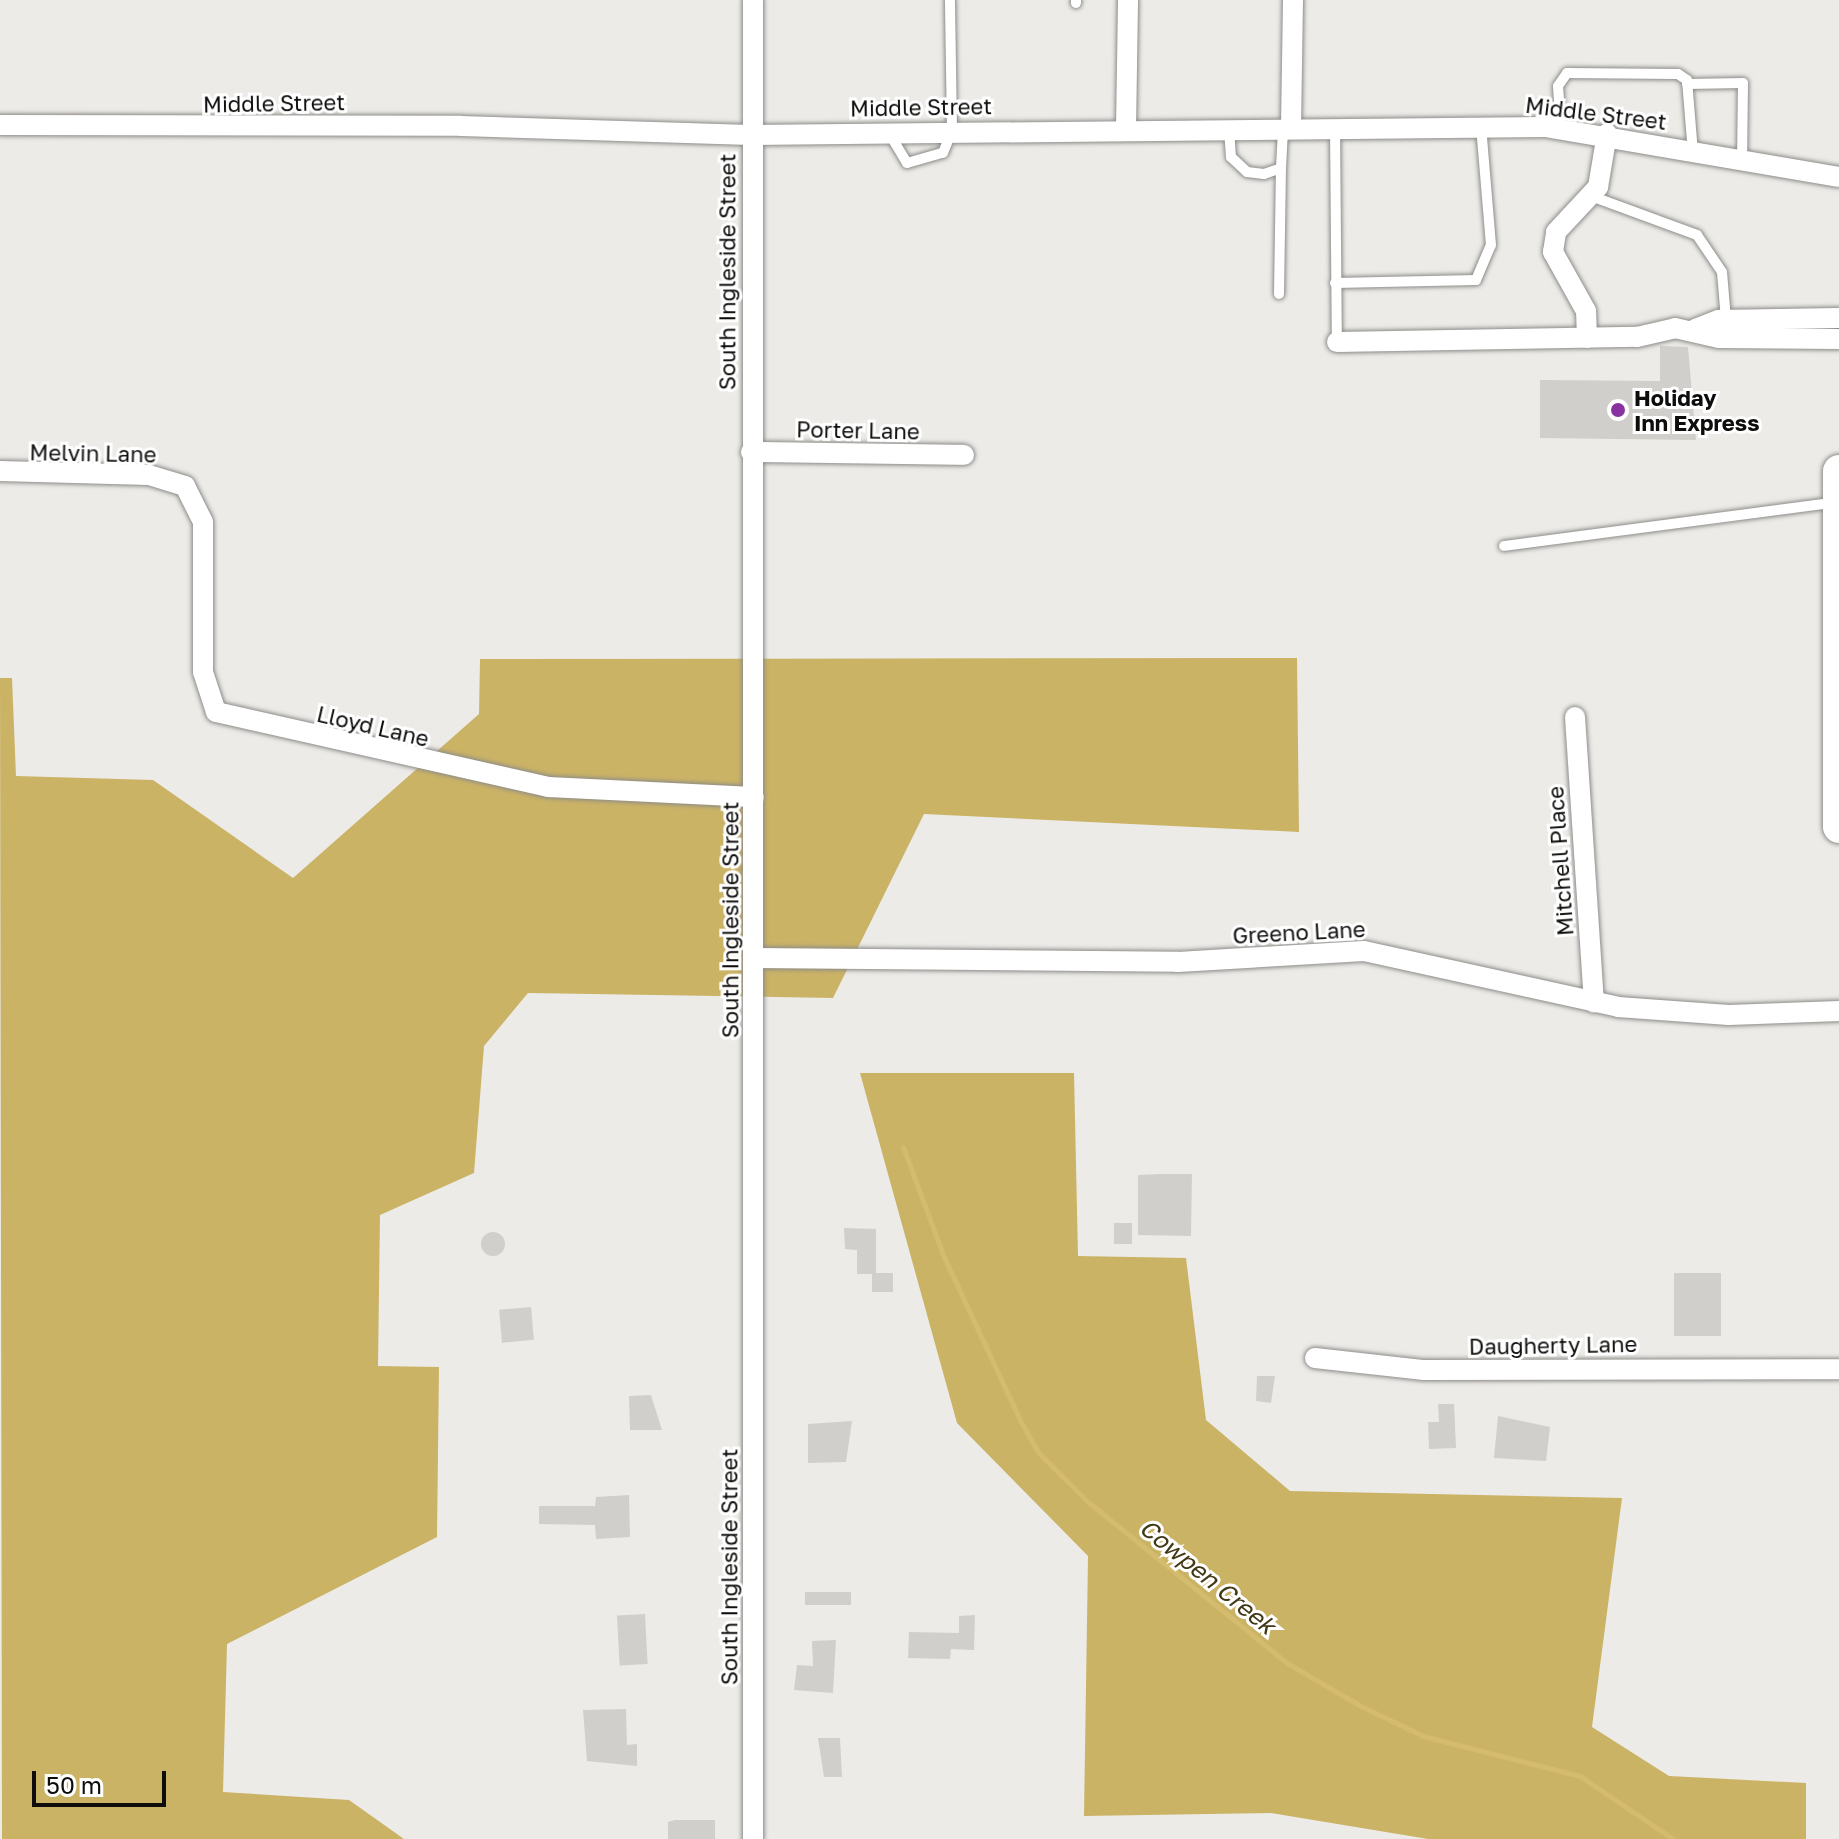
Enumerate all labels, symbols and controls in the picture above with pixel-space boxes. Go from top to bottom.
street label: Middle Street [203,89,345,117]
street label: Middle Street [1524,91,1668,135]
street label: Middle Street [850,93,992,121]
street label: South Ingleside Street [714,154,740,390]
place label: Holiday Inn Express [1634,384,1759,436]
marker: Holiday Inn Express [1609,401,1627,419]
street label: Porter Lane [796,416,920,444]
street label: Melvin Lane [29,439,157,467]
street label: Lloyd Lane [314,700,432,752]
street label: Mitchell Place [1542,785,1578,937]
street label: South Ingleside Street [717,802,743,1038]
street label: Greeno Lane [1232,915,1366,949]
street label: Daugherty Lane [1469,1330,1637,1360]
street label: South Ingleside Street [716,1449,742,1685]
water label: Cowpen Creek [1134,1513,1282,1639]
scale bar [36,1755,170,1805]
text: 50 m [46,1770,102,1799]

